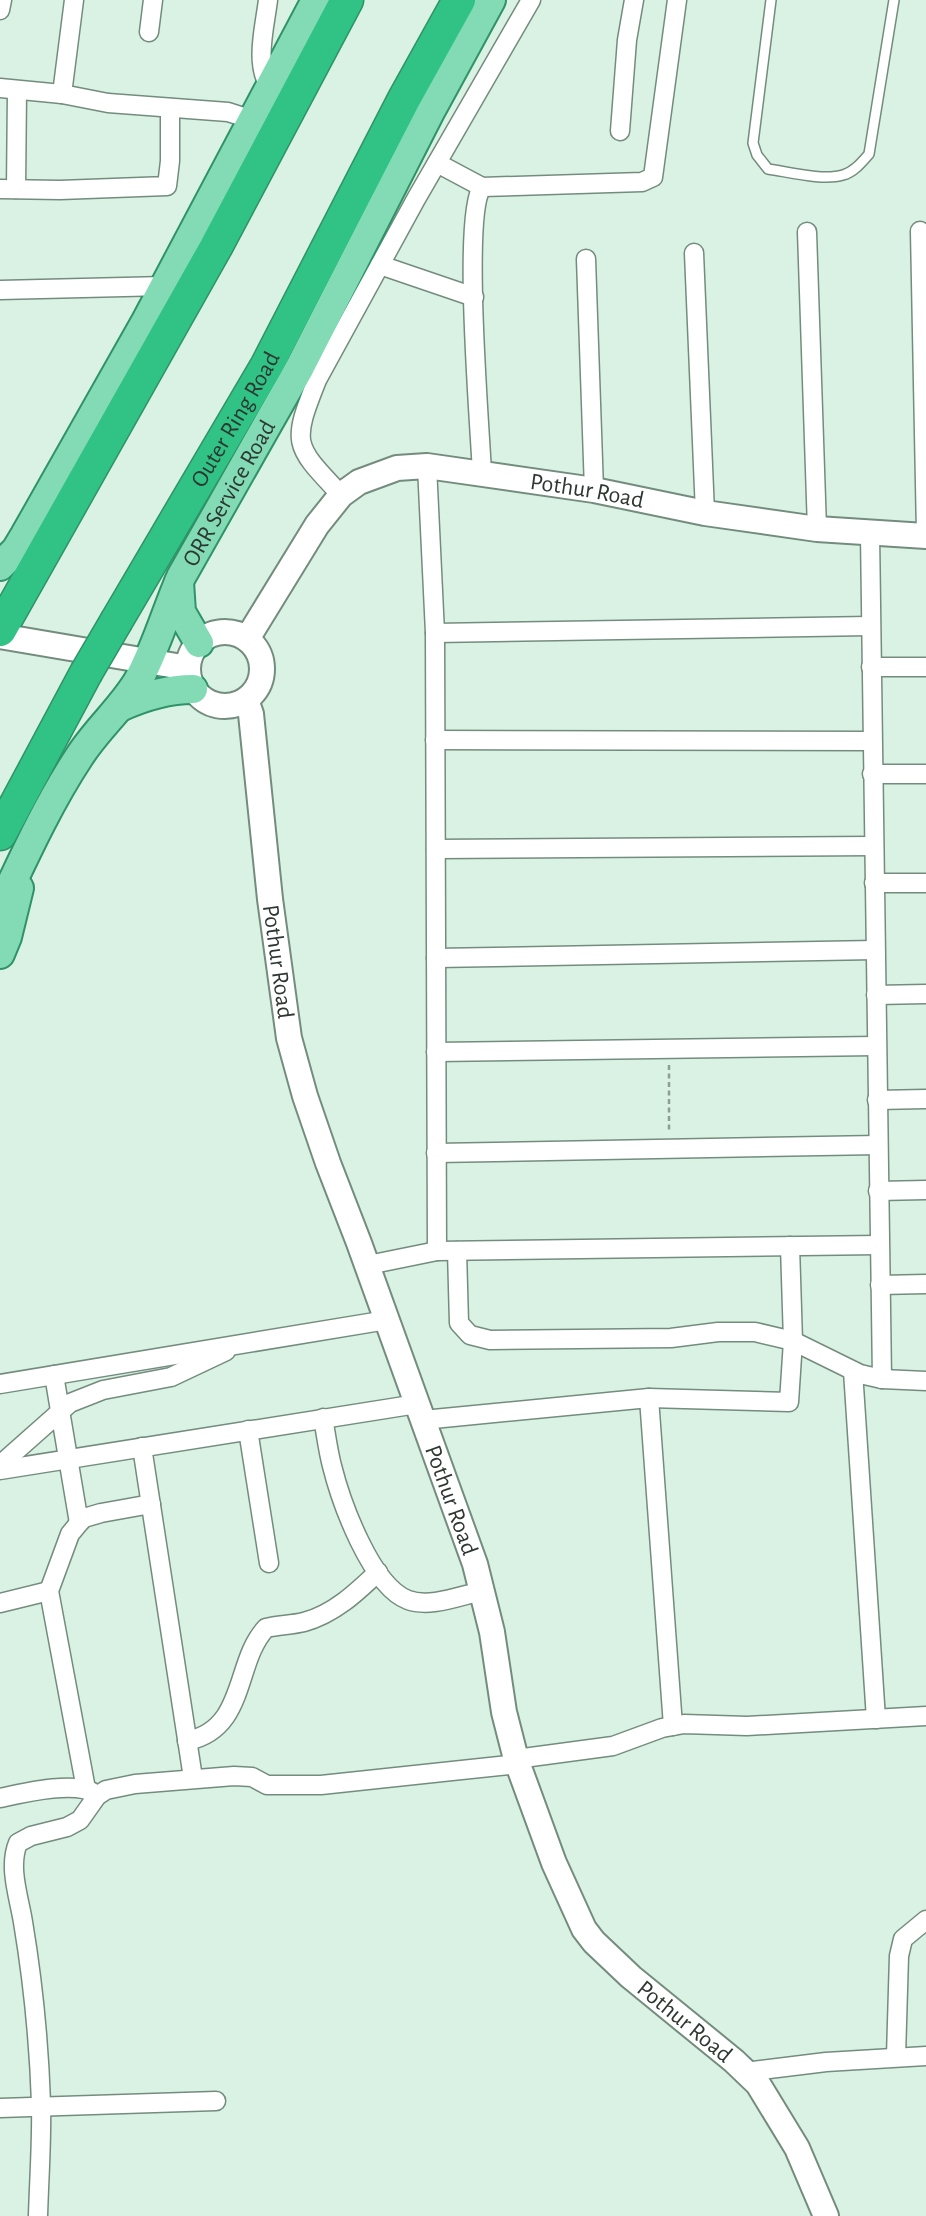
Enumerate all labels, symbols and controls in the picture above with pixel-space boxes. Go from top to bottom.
street label: Outer Ring Road [187,348,285,492]
street label: ORR Service Road [179,416,280,571]
street label: Pothur Road [529,470,646,513]
street label: Pothur Road [258,903,297,1020]
street label: Pothur Road [420,1442,482,1558]
street label: Pothur Road [632,1976,737,2067]

